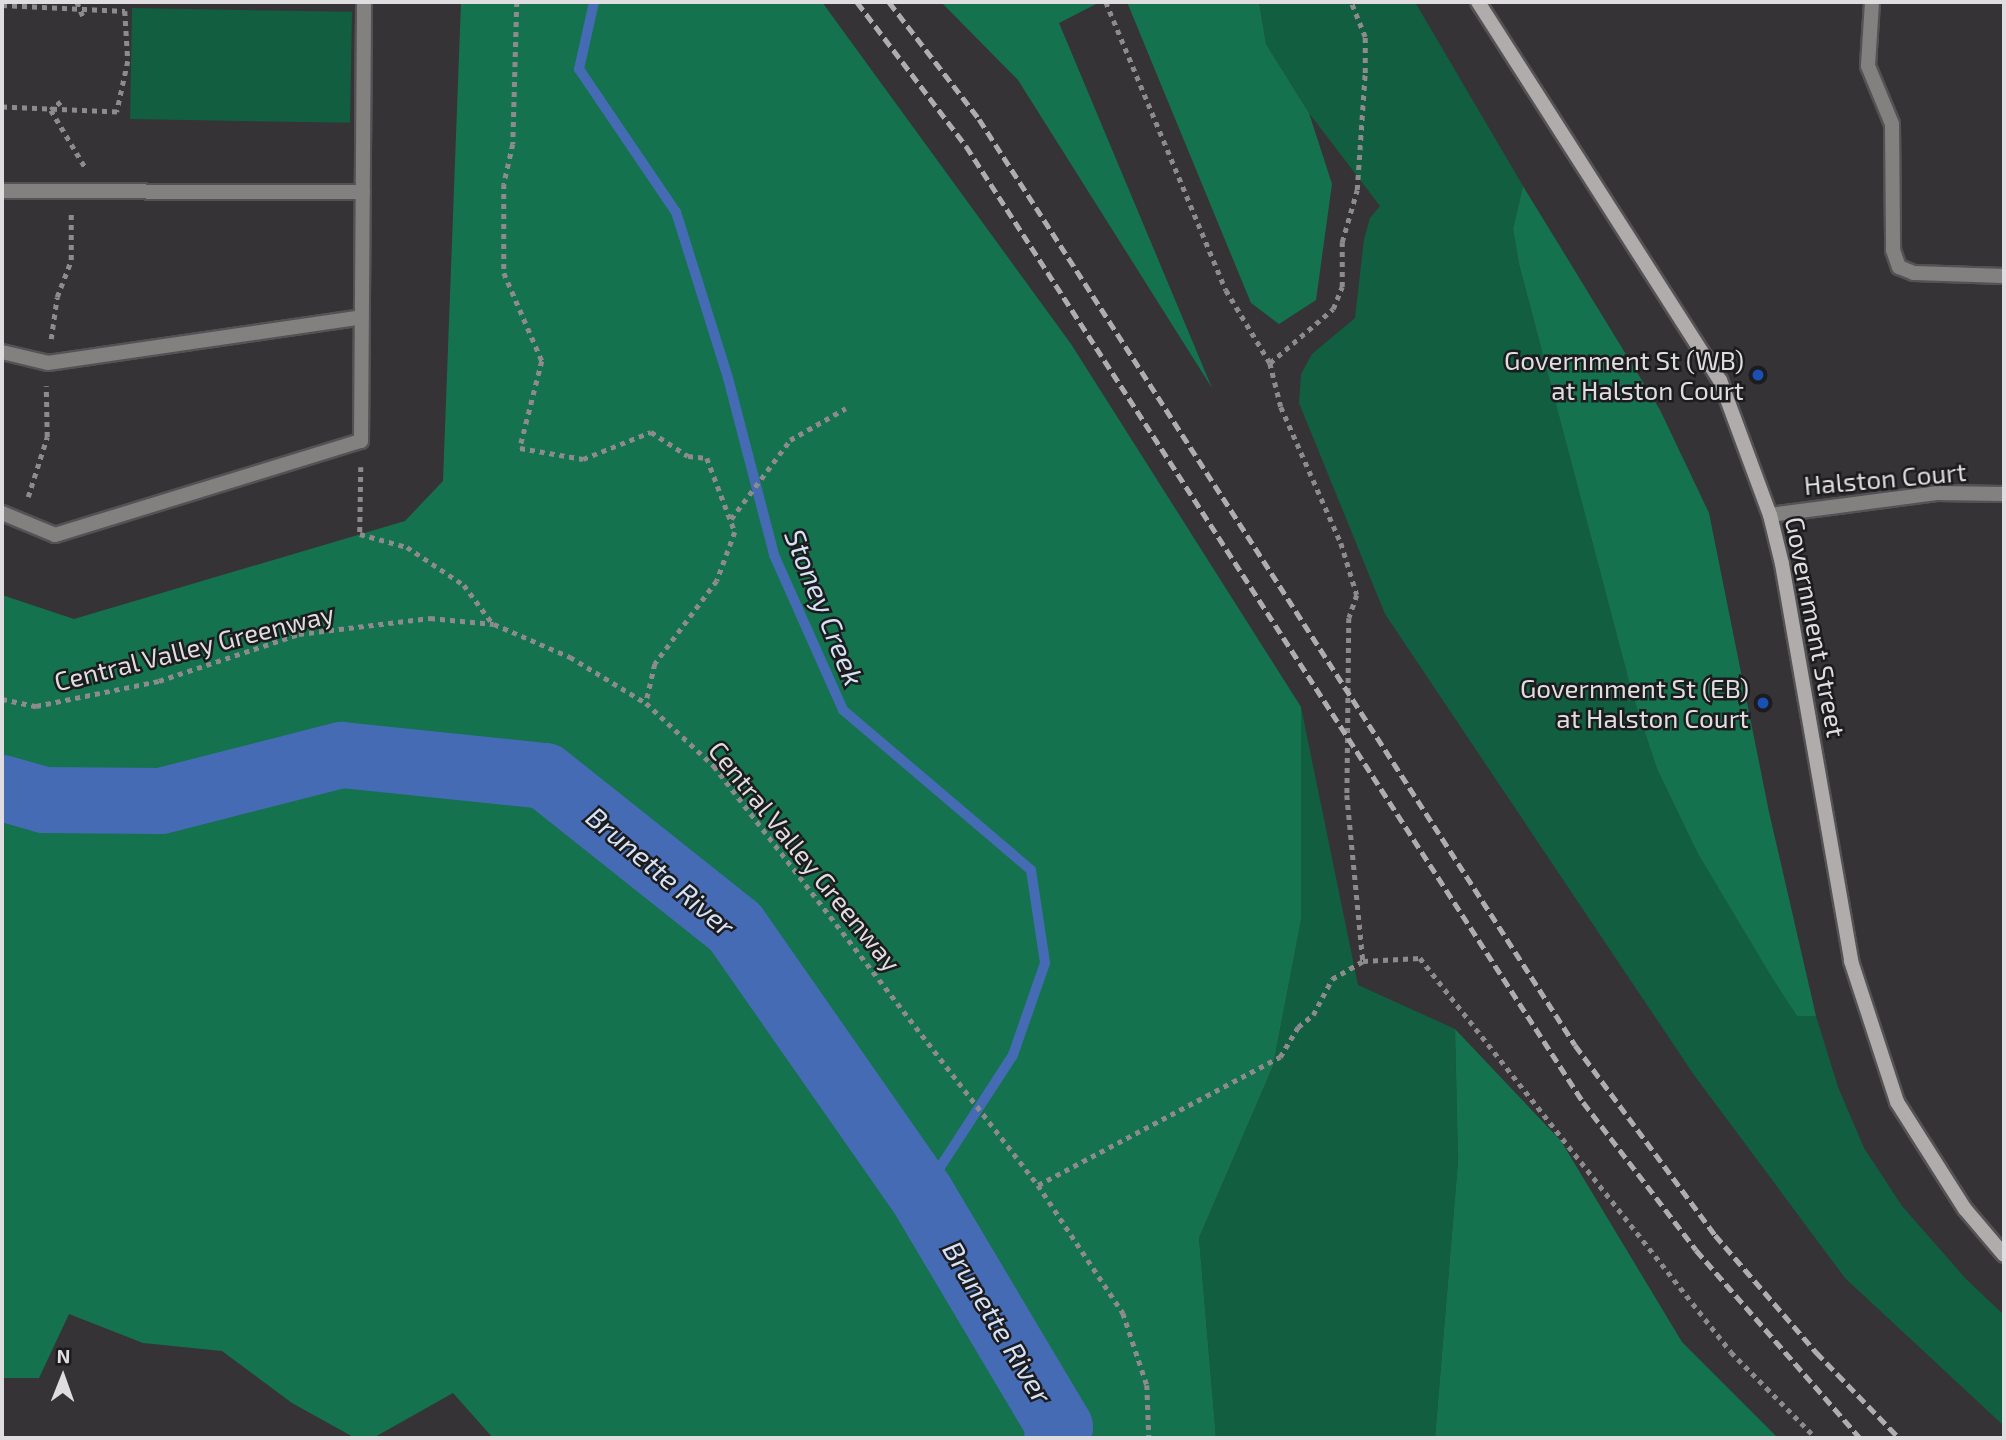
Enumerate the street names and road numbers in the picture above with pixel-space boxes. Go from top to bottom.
street label: Halston Court [1803,455,1967,501]
street label: Government Street [1779,514,1853,740]
street label: Central Valley Greenway [50,597,338,697]
street label: Central Valley Greenway [702,734,908,978]

